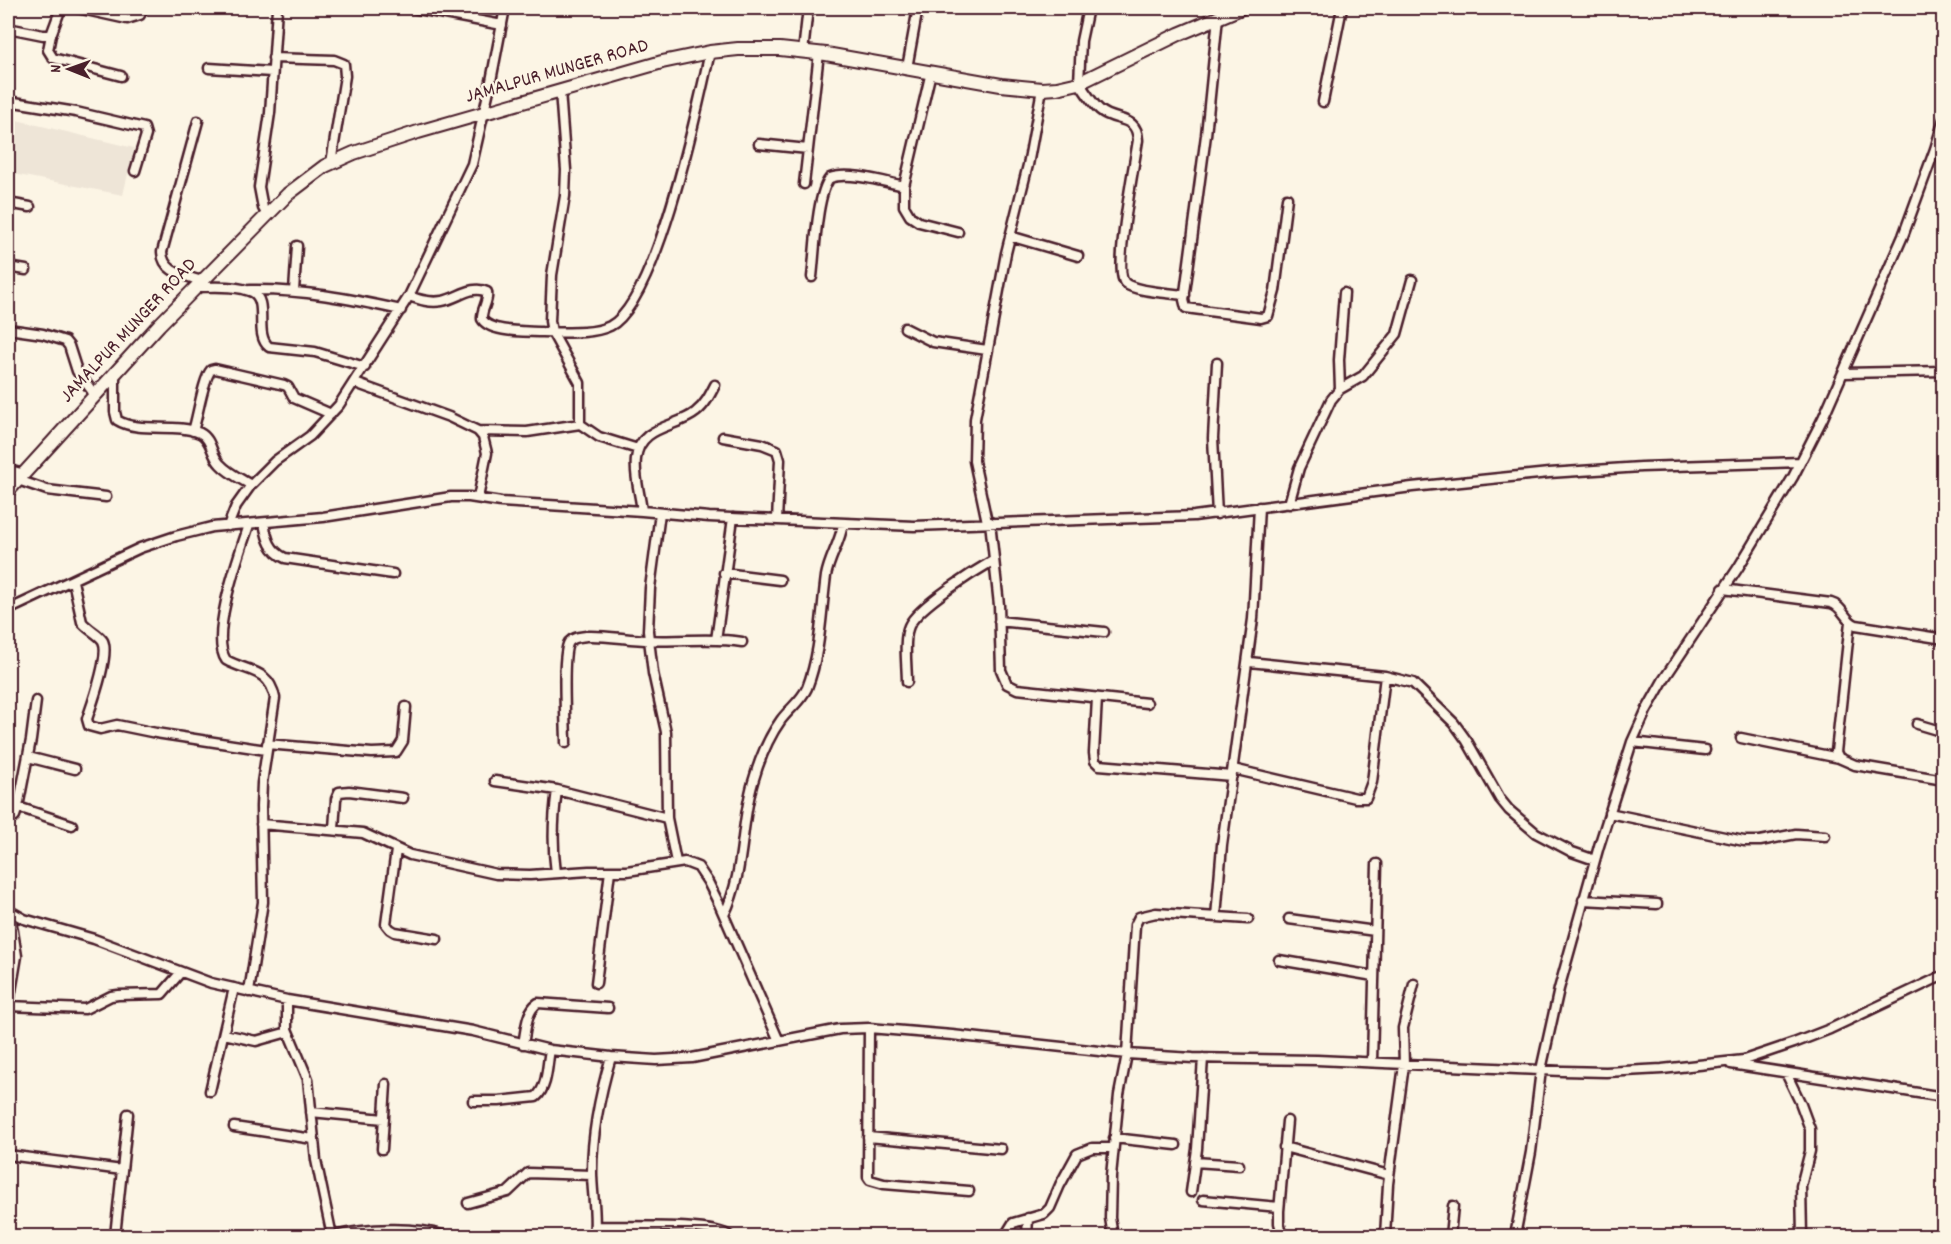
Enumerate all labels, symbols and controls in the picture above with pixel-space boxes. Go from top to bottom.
street label: JAMALPUR MUNGER ROAD [462,32,652,112]
north arrow [39,39,99,99]
text: N [45,65,68,73]
street label: JAMALPUR MUNGER ROAD [54,252,204,410]

